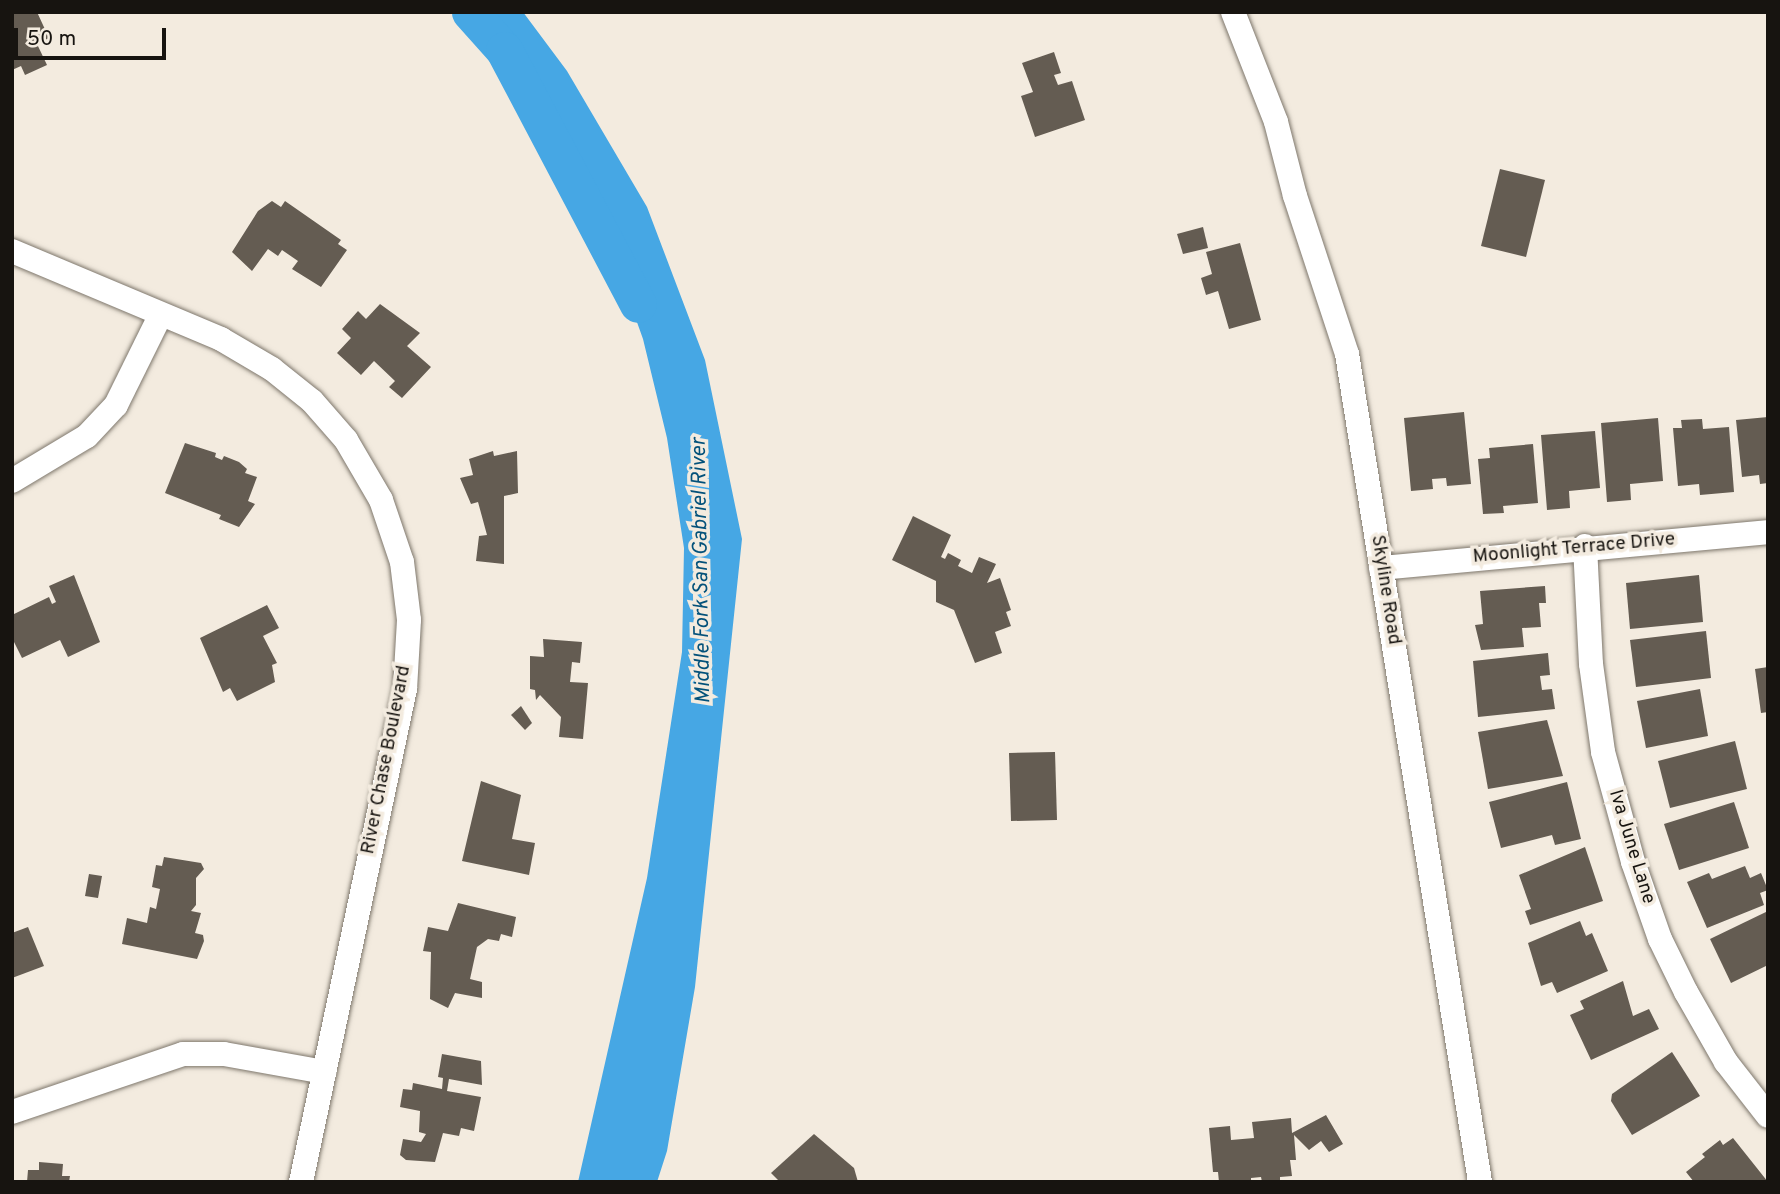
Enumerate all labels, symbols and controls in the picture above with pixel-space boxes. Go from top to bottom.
scale bar [18,14,170,58]
text: 50 m [27,26,76,53]
water label: Middle Fork San Gabriel River [687,438,717,704]
street label: Moonlight Terrace Drive [1472,529,1676,569]
street label: Skyline Road [1365,534,1405,646]
street label: River Chase Boulevard [358,664,416,856]
street label: Iva June Lane [1603,787,1659,907]

